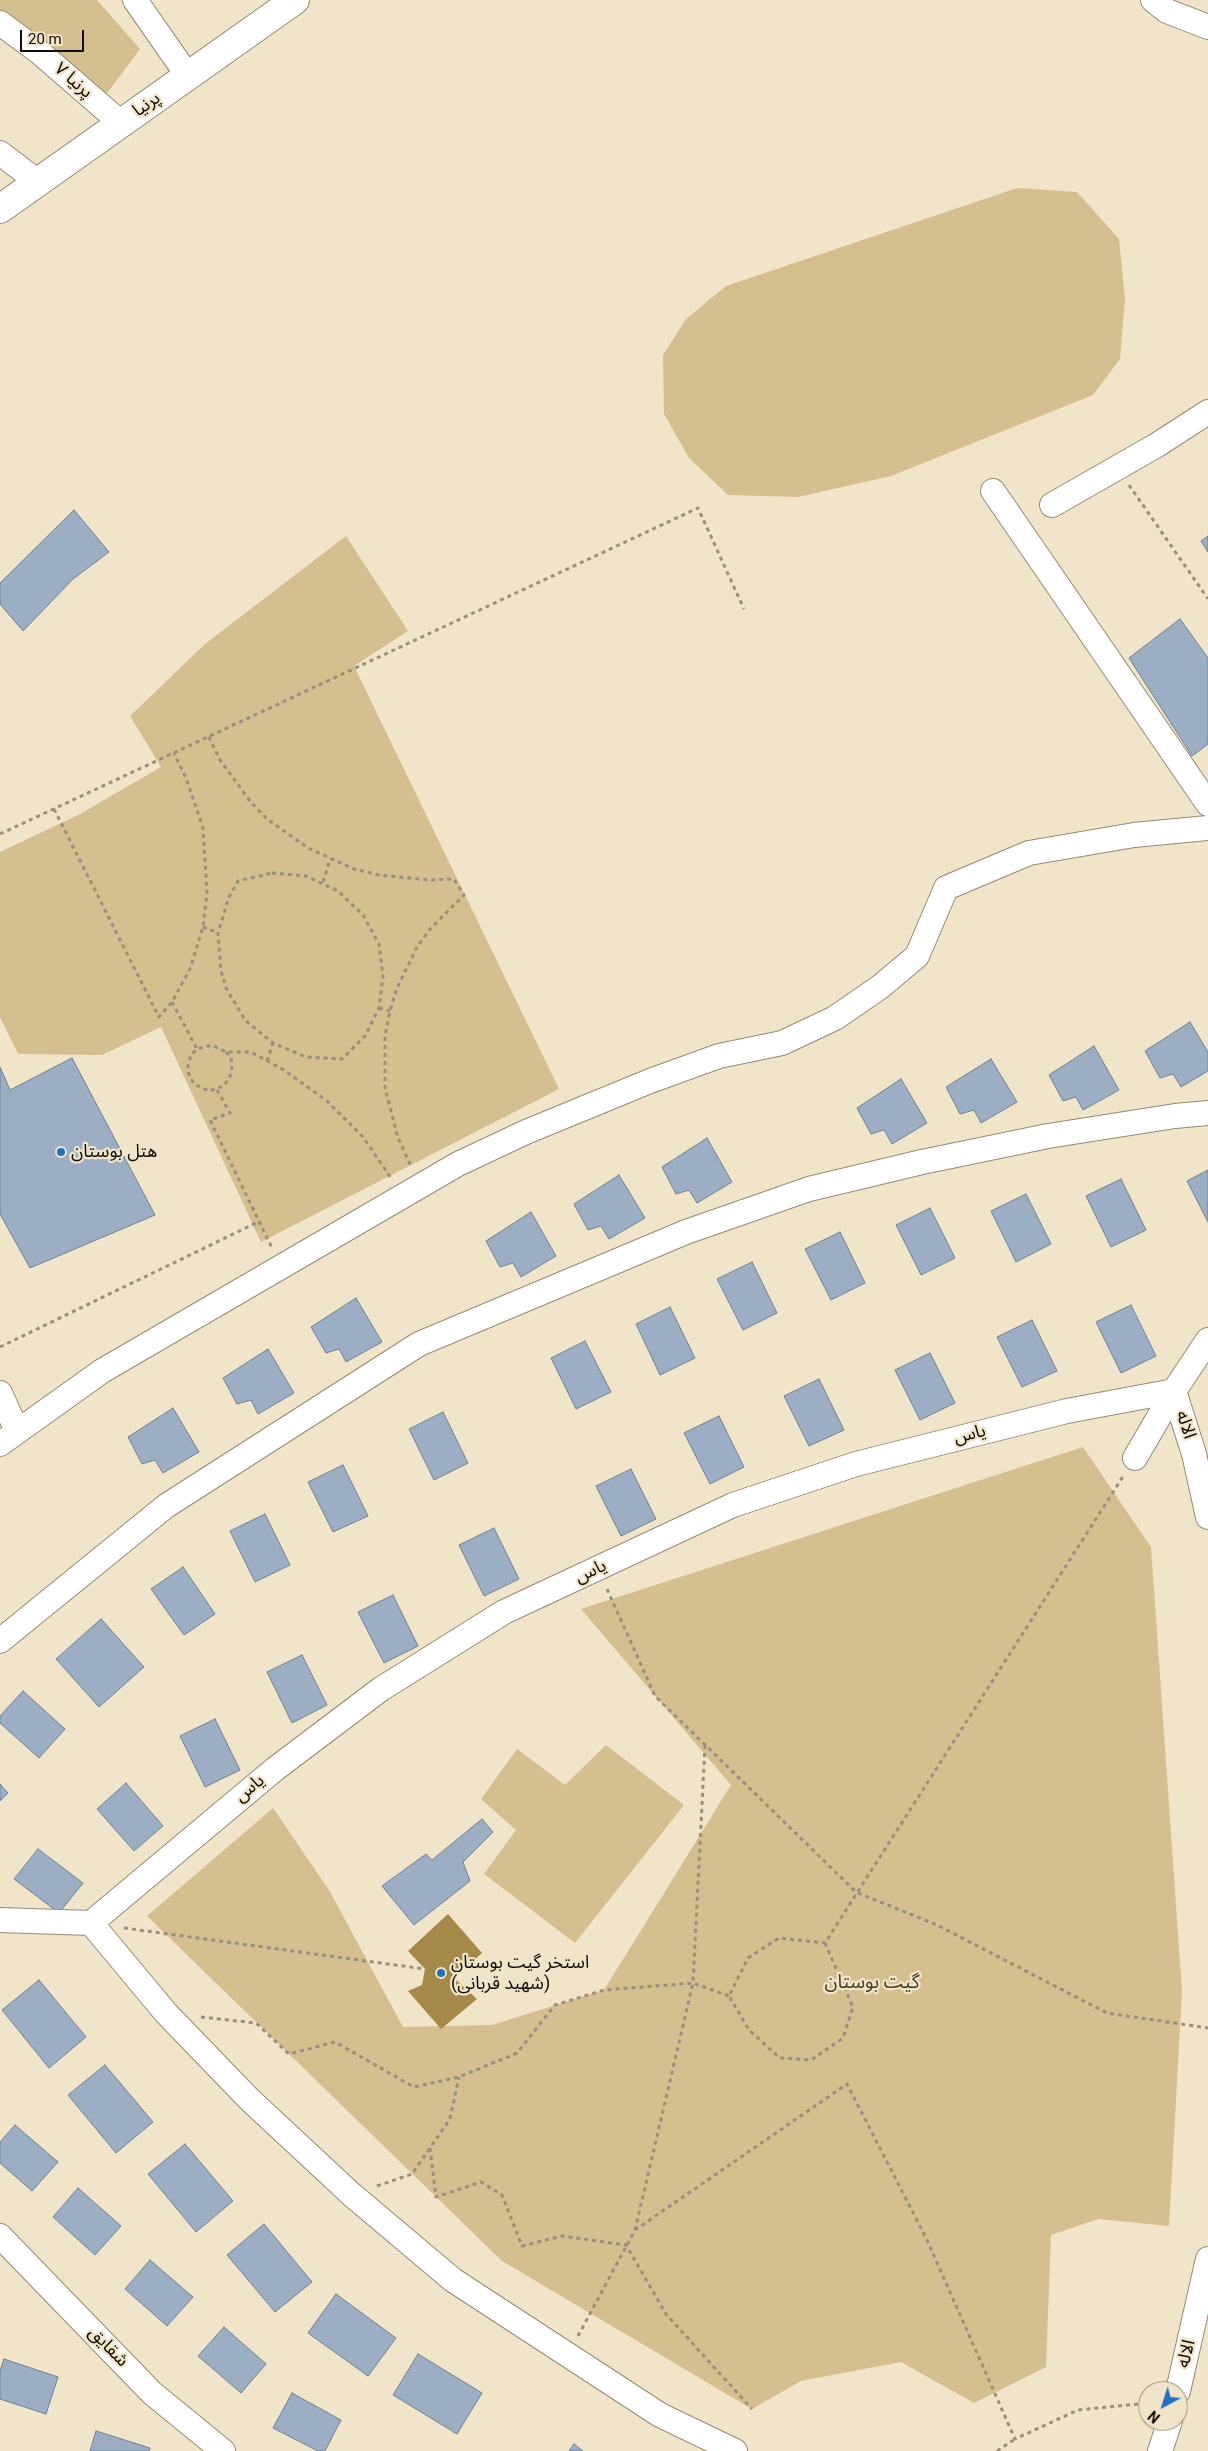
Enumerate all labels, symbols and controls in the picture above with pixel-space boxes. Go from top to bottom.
scale bar [22,20,86,52]
text: 20 m [28,30,62,48]
street label: پرنیا ۷ [49,59,97,103]
street label: پرنیا [129,88,165,122]
place label: هتل بوستان [71,1141,157,1163]
marker: هتل بوستان [55,1146,67,1158]
street label: الاله [1170,1408,1200,1442]
street label: یاس [952,1421,988,1449]
street label: یاس [572,1555,610,1589]
street label: یاس [231,1770,269,1808]
place label: استخر گیت بوستان (شهید قربانی) [451,1952,589,1995]
marker: استخر گیت بوستان (شهید قربانی) [435,1967,447,1979]
district label: گیت بوستان [824,1972,920,1994]
street label: شقایق [83,2322,133,2372]
street label: الاله [1173,2338,1201,2370]
north arrow [1138,2381,1188,2431]
text: N [1145,2407,1163,2426]

